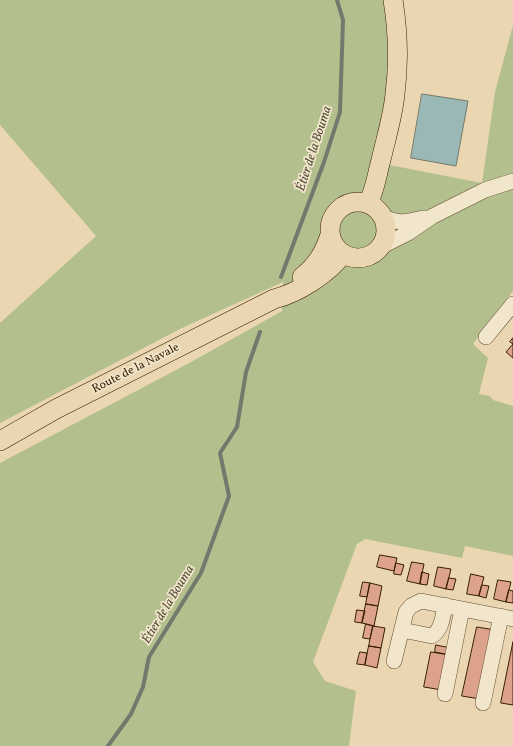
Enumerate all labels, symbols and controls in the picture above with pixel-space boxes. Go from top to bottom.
water label: Étier de la Bouma [294,104,336,194]
street label: Route de la Navale [90,341,182,397]
water label: Étier de la Bouma [140,563,198,647]

